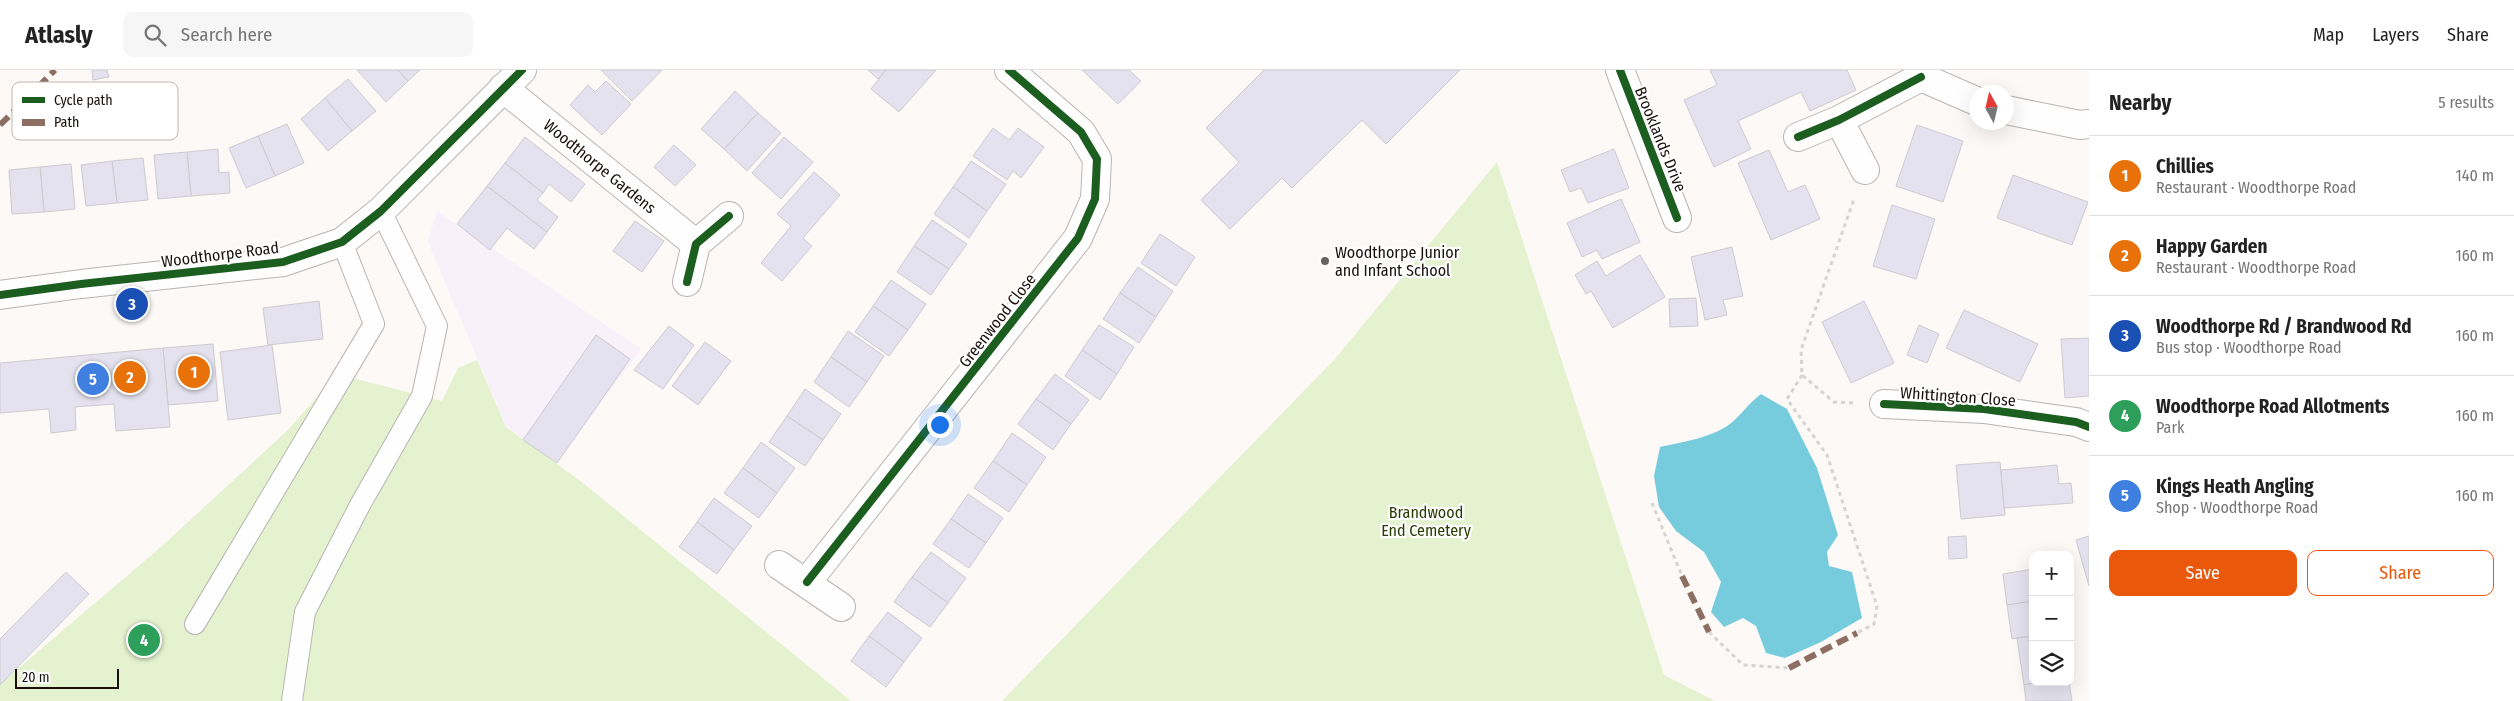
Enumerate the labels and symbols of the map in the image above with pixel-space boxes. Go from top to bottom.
legend [12,82,178,140]
street label: Brooklands Drive [1631,84,1690,195]
north arrow [1969,85,2014,130]
text: Cycle path [54,92,113,109]
text: Path [54,114,79,131]
street label: Woodthorpe Gardens [540,115,660,218]
street label: Woodthorpe Road [160,238,280,271]
place label: Woodthorpe Junior and Infant School [1335,243,1460,280]
marker: Woodthorpe Junior and Infant School [1319,255,1331,267]
street label: Greenwood Close [955,270,1040,371]
pin: 3 [116,285,148,323]
pin: 1 [178,353,210,391]
pin: 2 [114,358,146,396]
pin: 5 [77,360,109,398]
street label: Whittington Close [1900,383,2016,410]
your location [927,412,953,438]
park label: Brandwood End Cemetery [1381,503,1472,540]
pin: 4 [128,621,160,659]
scale bar [15,666,119,689]

